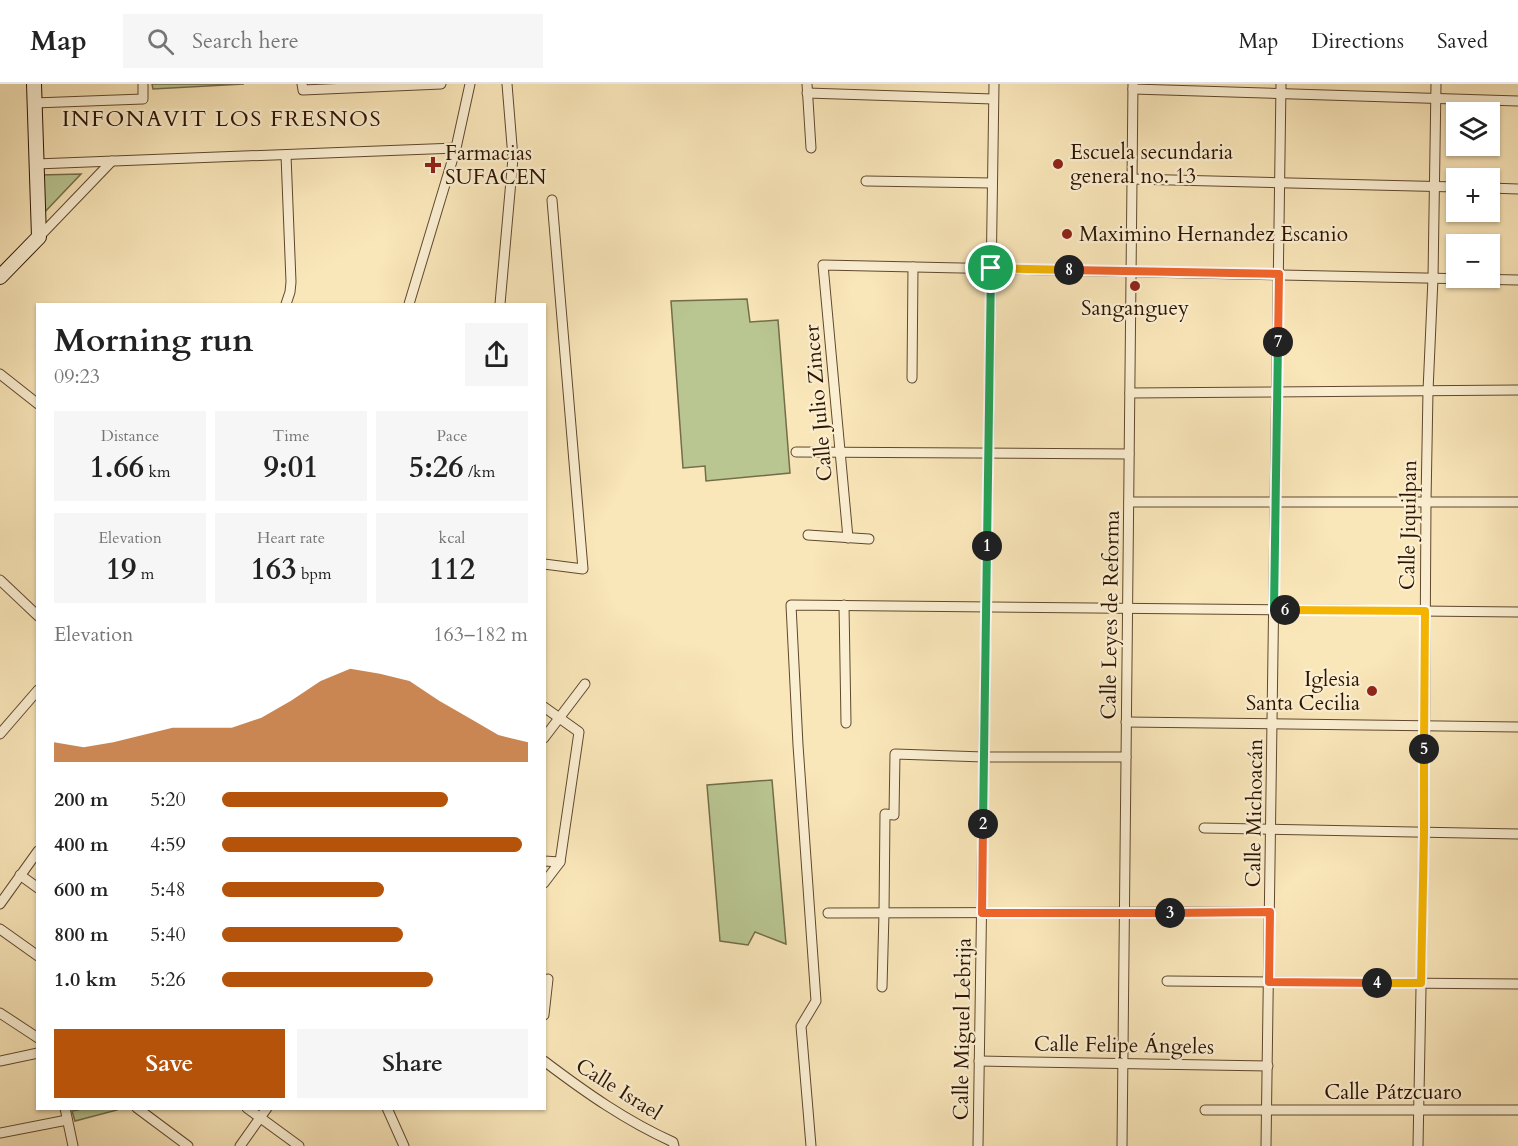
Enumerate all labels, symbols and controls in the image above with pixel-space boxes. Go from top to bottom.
search box [123,14,543,68]
text: Map [30,22,87,60]
icon: search [144,25,177,58]
text: Search here [192,26,299,56]
text: Map [1238,27,1278,56]
text: Directions [1311,27,1404,56]
text: Saved [1437,27,1488,56]
map controls [1446,102,1500,288]
button: layers [1446,102,1500,156]
district label: INFONAVIT LOS FRESNOS [62,104,382,134]
place label: Escuela secundaria general no. 13 [1070,138,1233,191]
place label: Farmacias SUFACEN [445,139,547,192]
marker: Escuela secundaria general no. 13 [1051,157,1065,171]
marker: Farmacias SUFACEN [426,158,440,172]
button: + [1446,168,1500,222]
place label: Maximino Hernandez Escanio [1079,220,1348,249]
marker: Maximino Hernandez Escanio [1060,227,1074,241]
button: − [1446,234,1500,288]
pin [965,242,1016,293]
icon: arrive [974,251,1007,284]
pin: 8 [1054,255,1084,285]
text: 8 [1065,259,1073,281]
marker: Sanganguey [1128,279,1142,293]
place label: Sanganguey [1081,294,1189,323]
text: Morning run [54,318,254,363]
button: share [465,323,528,386]
street label: Calle Julio Zincer [797,323,840,483]
pin: 7 [1263,327,1293,357]
text: 7 [1274,331,1282,353]
text: 09:23 [54,363,100,390]
text: Distance [101,425,159,447]
text: Time [272,425,310,447]
text: Pace [437,425,467,447]
text: 1.66 [89,447,144,488]
text: 9:01 [264,447,318,488]
text: 5:26 [409,447,464,488]
street label: Calle Jiquilpan [1393,460,1424,590]
text: km [144,461,171,483]
text: /km [464,461,495,483]
street label: Calle Leyes de Reforma [1094,510,1127,720]
text: Elevation [98,527,162,549]
text: Heart rate [257,527,325,549]
text: kcal [439,527,465,549]
pin: 1 [972,531,1002,561]
text: 1 [983,535,991,557]
text: 19 [106,549,136,590]
text: 163 [250,549,297,590]
text: 112 [429,549,475,590]
text: m [136,563,154,585]
text: bpm [297,563,332,585]
pin: 6 [1270,595,1300,625]
text: 6 [1281,599,1289,621]
text: Elevation [54,621,133,648]
text: 163–182 m [433,621,528,648]
place label: Iglesia Santa Cecilia [1246,665,1360,718]
marker: Iglesia Santa Cecilia [1365,684,1379,698]
pin: 5 [1409,734,1439,764]
street label: Calle Michoacán [1239,738,1270,888]
text: 5 [1420,738,1428,760]
text: 200 m [54,786,109,813]
text: 5:20 [150,786,186,813]
pin: 2 [968,809,998,839]
text: 2 [979,813,987,835]
text: 400 m [54,831,109,858]
text: 4:59 [150,831,186,858]
text: 600 m [54,876,109,903]
text: 5:48 [150,876,186,903]
pin: 3 [1155,898,1185,928]
text: 3 [1166,902,1174,924]
text: 800 m [54,921,109,948]
text: 5:40 [150,921,186,948]
street label: Calle Miguel Lebrija [946,937,979,1121]
text: 1.0 km [54,966,117,993]
text: 5:26 [150,966,186,993]
pin: 4 [1362,968,1392,998]
text: 4 [1373,972,1381,994]
button: Save [54,1029,285,1098]
button: Share [297,1029,528,1098]
street label: Calle Felipe Ángeles [1034,1029,1214,1062]
street label: Calle Israel [570,1051,667,1127]
street label: Calle Pátzcuaro [1324,1078,1462,1107]

